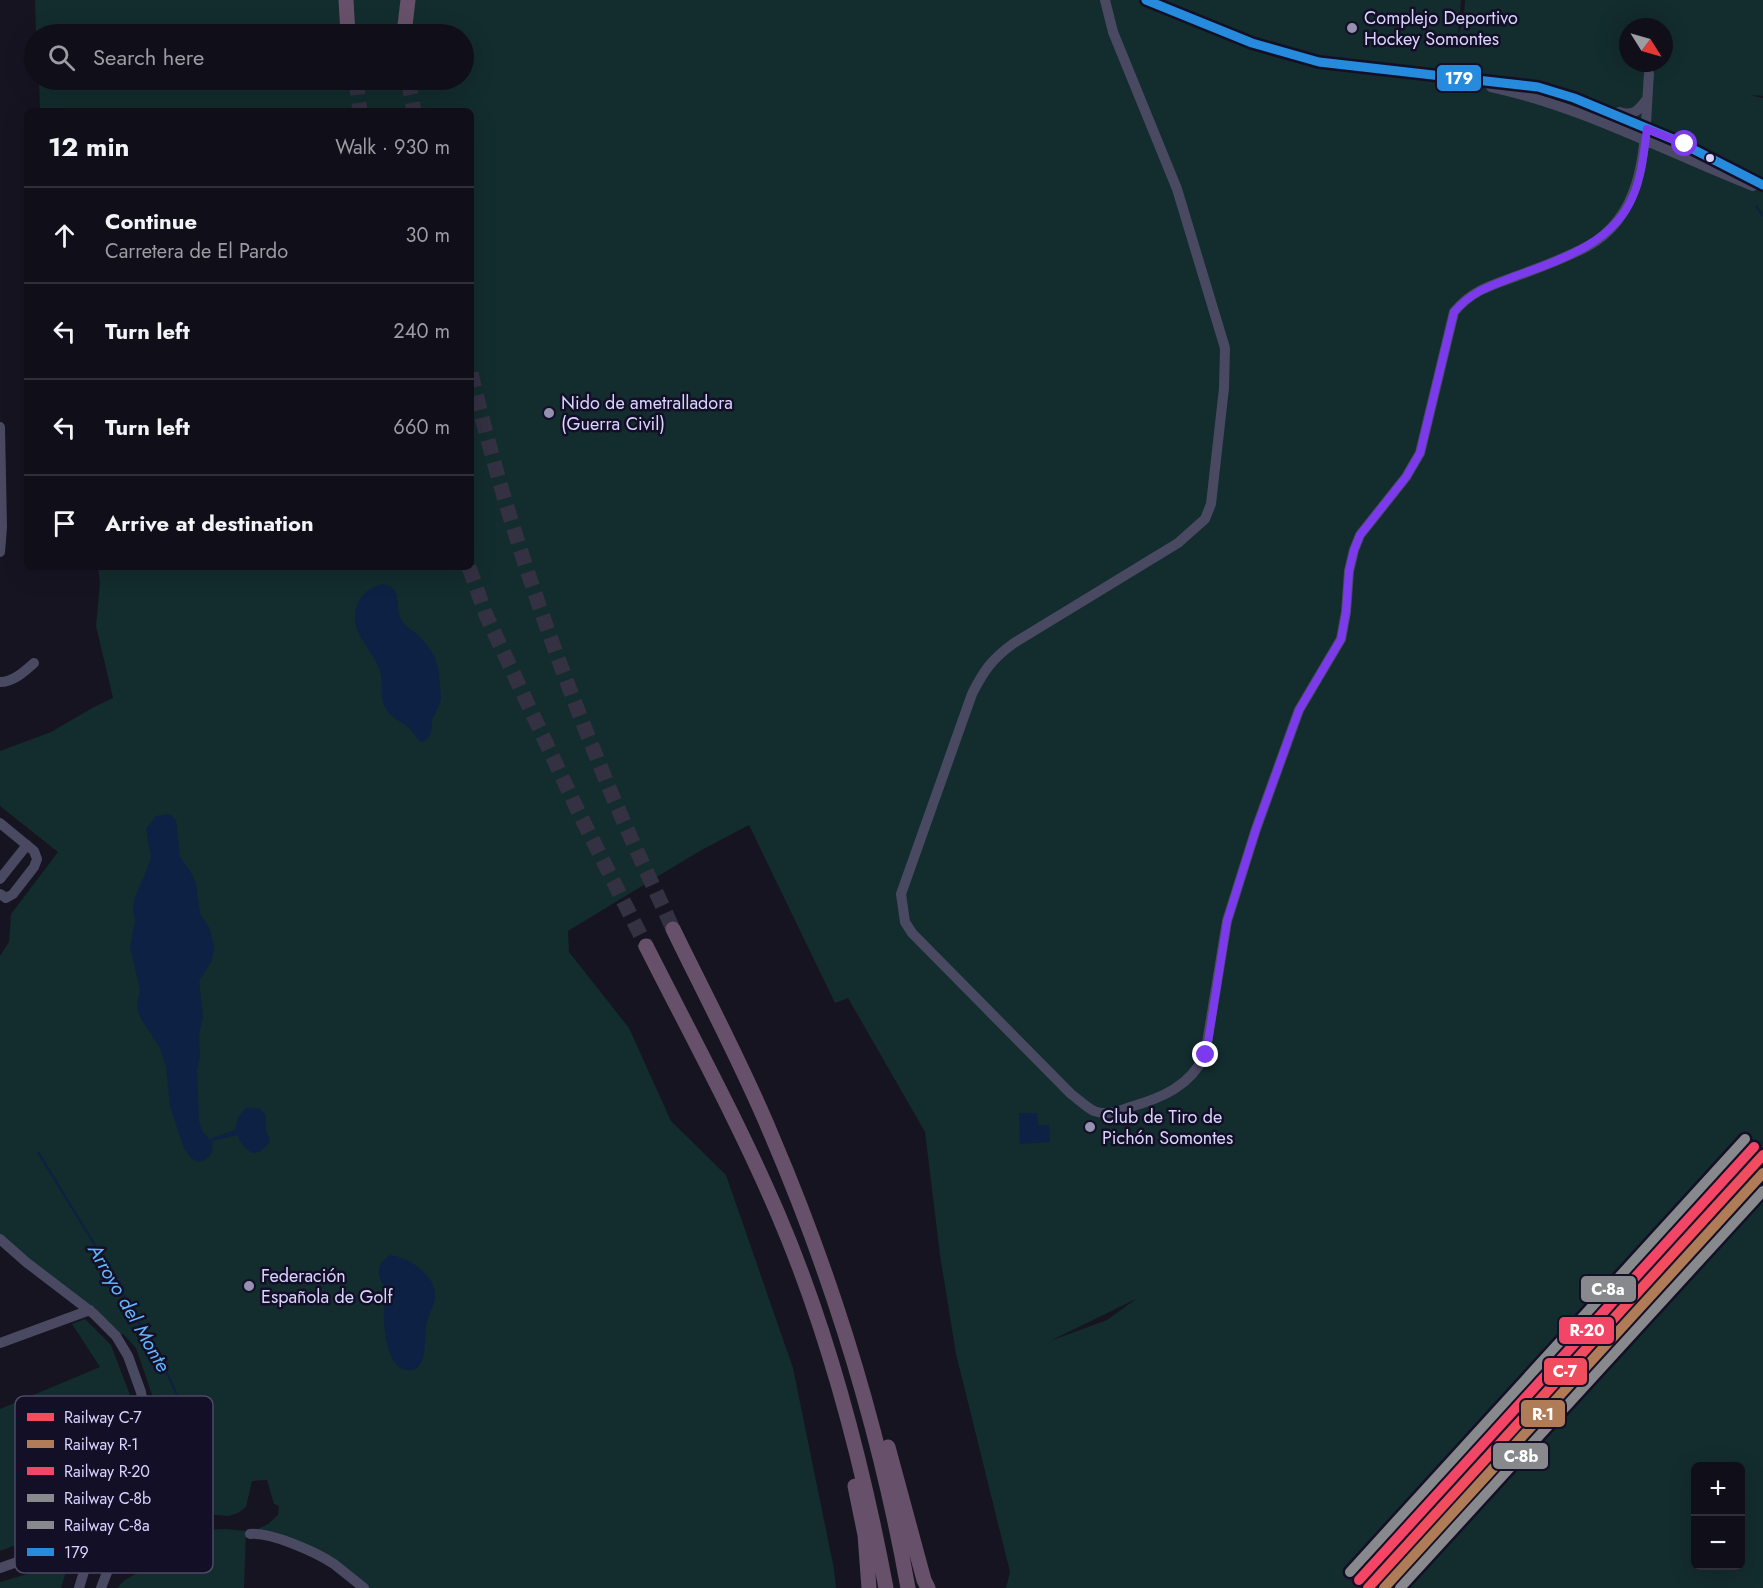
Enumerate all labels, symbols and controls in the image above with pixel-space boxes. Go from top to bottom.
place label: Complejo Deportivo Hockey Somontes [1364,5,1518,52]
north arrow [1619,18,1673,72]
marker: Complejo Deportivo Hockey Somontes [1345,21,1359,35]
search box [24,24,474,90]
icon: search [45,41,78,74]
text: Search here [93,41,204,73]
line badge: 179 [1436,64,1482,92]
text: 179 [1445,67,1473,90]
text: 12 min [48,128,130,166]
route start [1671,130,1697,156]
text: Walk · 930 m [335,133,450,162]
unlabelled marker [1704,152,1716,164]
text: Continue [105,205,197,237]
icon: ahead [48,219,81,252]
text: 30 m [405,221,450,250]
text: Carretera de El Pardo [105,237,288,266]
icon: left [48,315,81,348]
text: Turn left [105,315,190,347]
text: 240 m [393,317,450,346]
place label: Nido de ametralladora (Guerra Civil) [561,390,733,437]
marker: Nido de ametralladora (Guerra Civil) [542,406,556,420]
icon: left [48,411,81,444]
text: Turn left [105,411,190,443]
text: 660 m [393,413,450,442]
icon: arrive [48,507,81,540]
text: Arrive at destination [105,507,314,539]
route end [1192,1041,1218,1067]
place label: Club de Tiro de Pichón Somontes [1102,1104,1233,1151]
marker: Club de Tiro de Pichón Somontes [1083,1120,1097,1134]
water label: Arroyo del Monte [80,1238,177,1377]
place label: Federación Española de Golf [261,1263,393,1310]
line badge: C-8a [1580,1275,1637,1303]
text: C-8a [1591,1278,1625,1301]
marker: Federación Española de Golf [242,1279,256,1293]
line badge: R-20 [1558,1316,1615,1345]
text: R-20 [1570,1319,1605,1342]
line badge: C-7 [1543,1357,1588,1386]
text: C-7 [1553,1360,1578,1383]
legend [15,1396,213,1573]
line badge: R-1 [1520,1399,1566,1428]
text: R-1 [1532,1403,1554,1426]
text: Railway C-7 [64,1406,142,1429]
text: Railway R-1 [64,1433,138,1456]
line badge: C-8b [1492,1442,1549,1470]
text: C-8b [1504,1445,1538,1468]
text: Railway R-20 [64,1460,150,1483]
map controls [1691,1462,1745,1570]
button: + [1691,1462,1745,1516]
text: Railway C-8b [64,1487,151,1510]
text: Railway C-8a [64,1514,150,1537]
button: − [1691,1516,1745,1570]
text: 179 [64,1541,89,1564]

